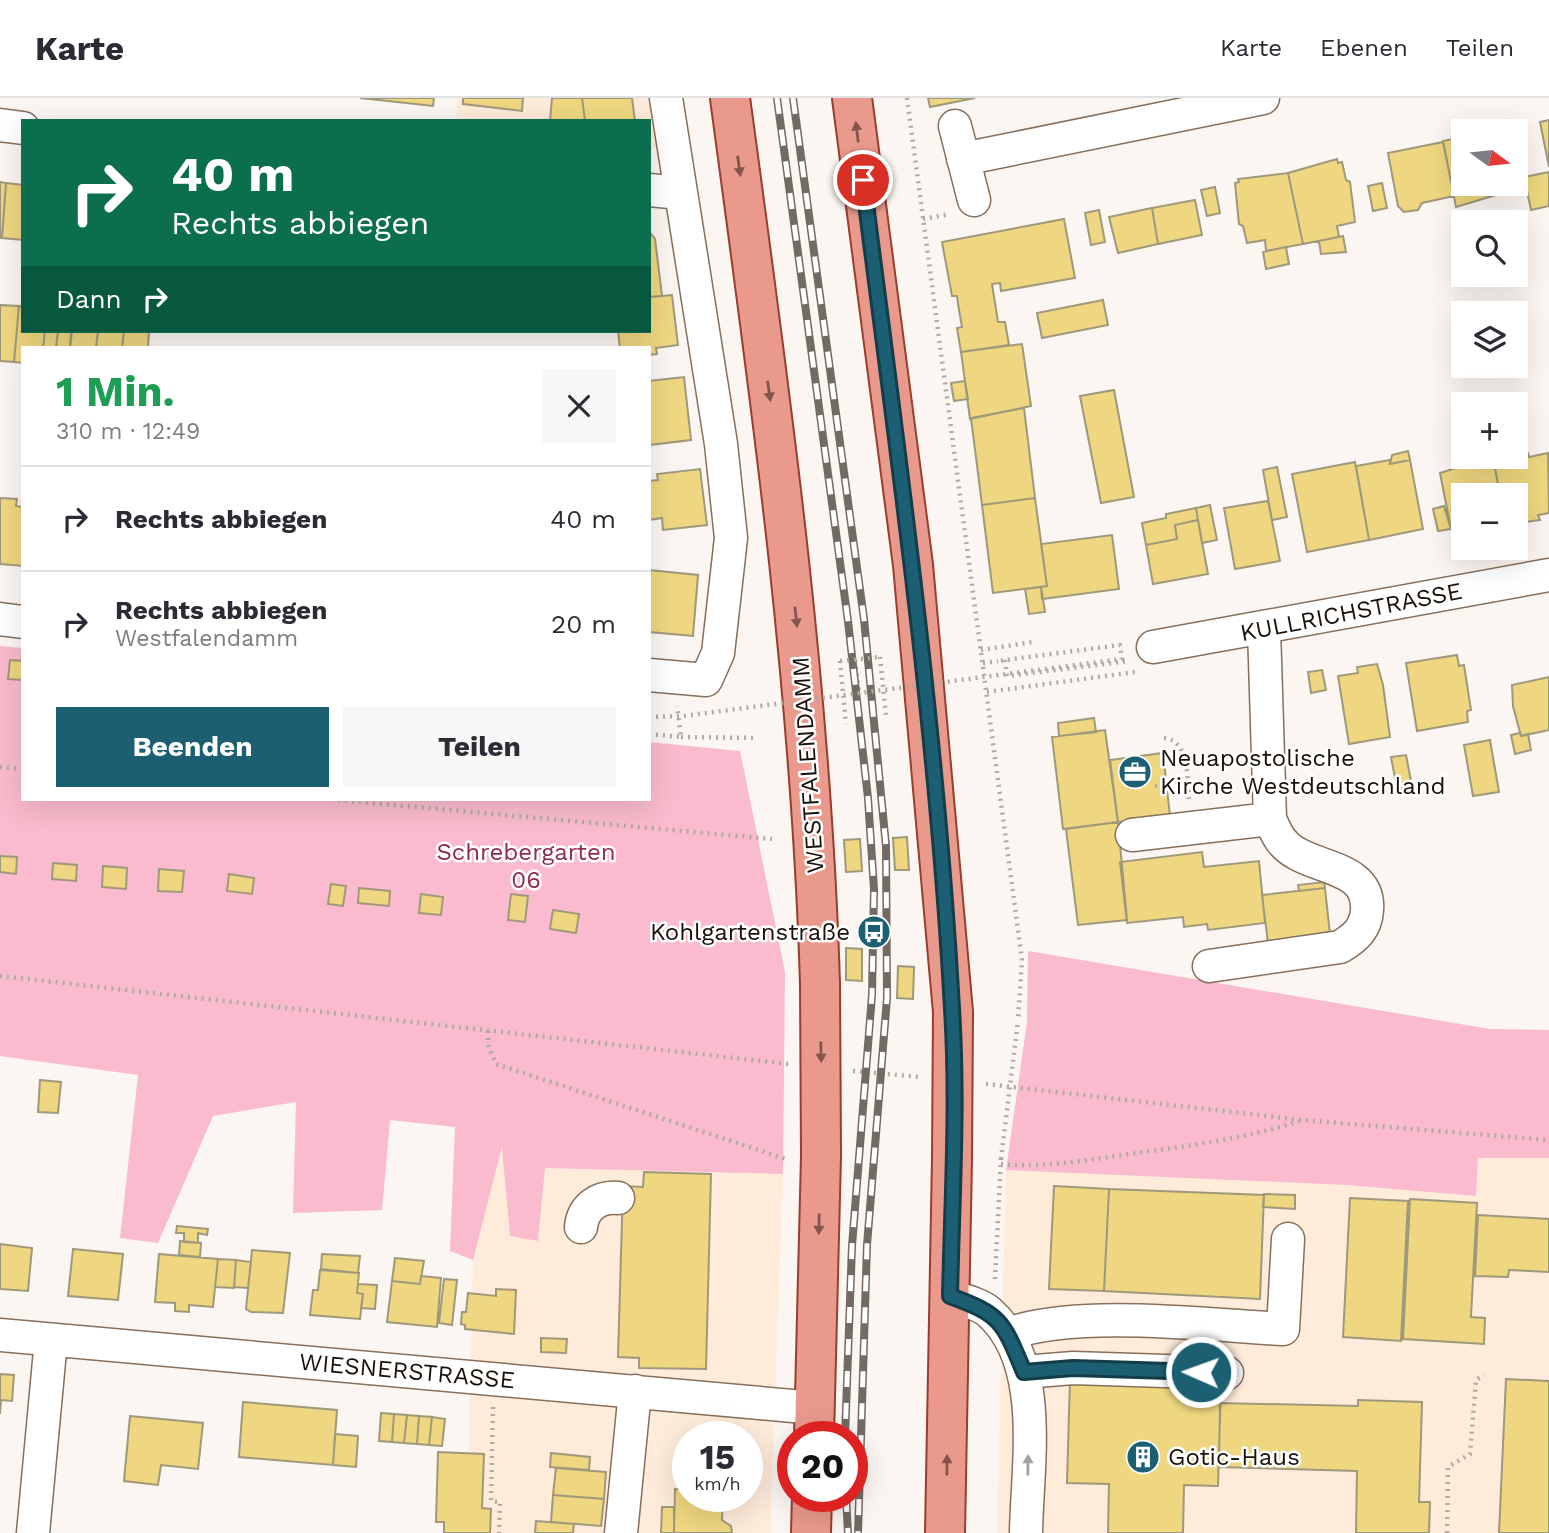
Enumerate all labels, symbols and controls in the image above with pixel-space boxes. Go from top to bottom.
text: Karte [35,29,124,68]
text: Karte [1220,34,1282,62]
text: Ebenen [1320,34,1408,62]
text: Teilen [1446,34,1514,62]
north arrow [1451,119,1528,196]
map controls [1451,119,1528,560]
one-way arrow [851,121,862,143]
text: 40 m [171,145,294,203]
icon: right [56,147,147,238]
pin [833,150,893,210]
one-way arrow [734,155,745,177]
icon: arrive [844,161,882,199]
text: Rechts abbiegen [171,204,429,242]
button: search [1451,210,1528,287]
icon: right [136,280,174,318]
text: Dann [56,284,122,314]
button: layers [1451,301,1528,378]
text: 1 Min. [56,367,175,416]
button: close [542,369,616,443]
one-way arrow [764,380,775,402]
button: + [1451,392,1528,469]
text: 310 m · 12:49 [56,418,200,445]
button: − [1451,483,1528,560]
icon: right [56,500,94,538]
text: Rechts abbiegen [115,504,327,534]
text: 40 m [550,504,616,534]
street label: KULLRICHSTRASSE [1238,577,1464,647]
text: Rechts abbiegen [115,595,327,625]
icon: right [56,605,94,643]
one-way arrow [791,606,802,628]
text: 20 m [551,609,616,639]
text: Westfalendamm [115,625,298,652]
street label: WESTFALENDAMM [786,656,830,874]
button: Beenden [56,707,329,787]
button: Teilen [343,707,616,787]
place label: Neuapostolische Kirche Westdeutschland [1160,744,1446,800]
office icon: Neuapostolische Kirche Westdeutschland [1116,753,1154,791]
park label: Schrebergarten 06 [436,838,616,894]
bus stop icon: Kohlgartenstraße [855,913,893,951]
place label: Kohlgartenstraße [650,918,850,946]
one-way arrow [816,1042,827,1064]
one-way arrow [813,1213,825,1235]
position arrow [1164,1335,1238,1409]
street label: WIESNERSTRASSE [298,1348,516,1394]
speed limit sign: 20 [777,1421,868,1512]
text: 15 [700,1436,735,1478]
building icon: Gotic-Haus [1124,1438,1162,1476]
place label: Gotic-Haus [1168,1443,1300,1471]
one-way arrow [941,1454,952,1476]
one-way arrow [1022,1454,1033,1476]
text: km/h [694,1473,741,1494]

